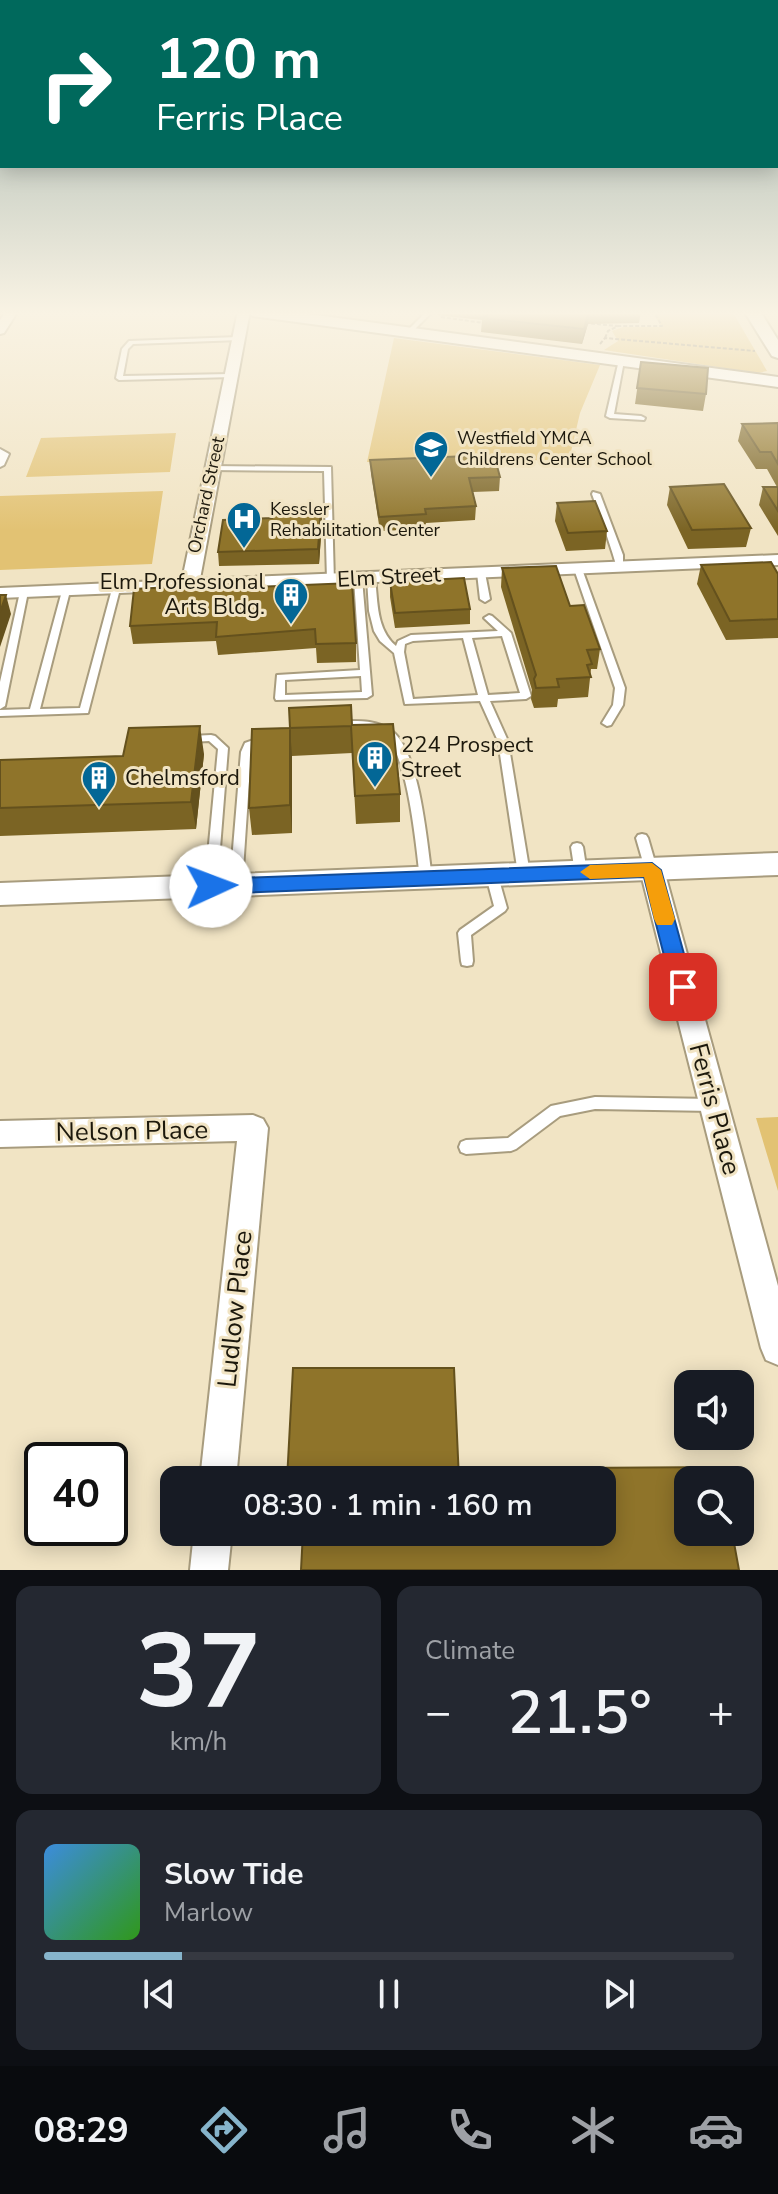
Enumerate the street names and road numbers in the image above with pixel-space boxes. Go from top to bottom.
street label: Orchard Street [182,434,230,556]
street label: Elm Street [336,559,442,595]
street label: Ferris Place [681,1039,749,1179]
street label: Nelson Place [55,1112,209,1150]
street label: Ludlow Place [209,1229,261,1389]

